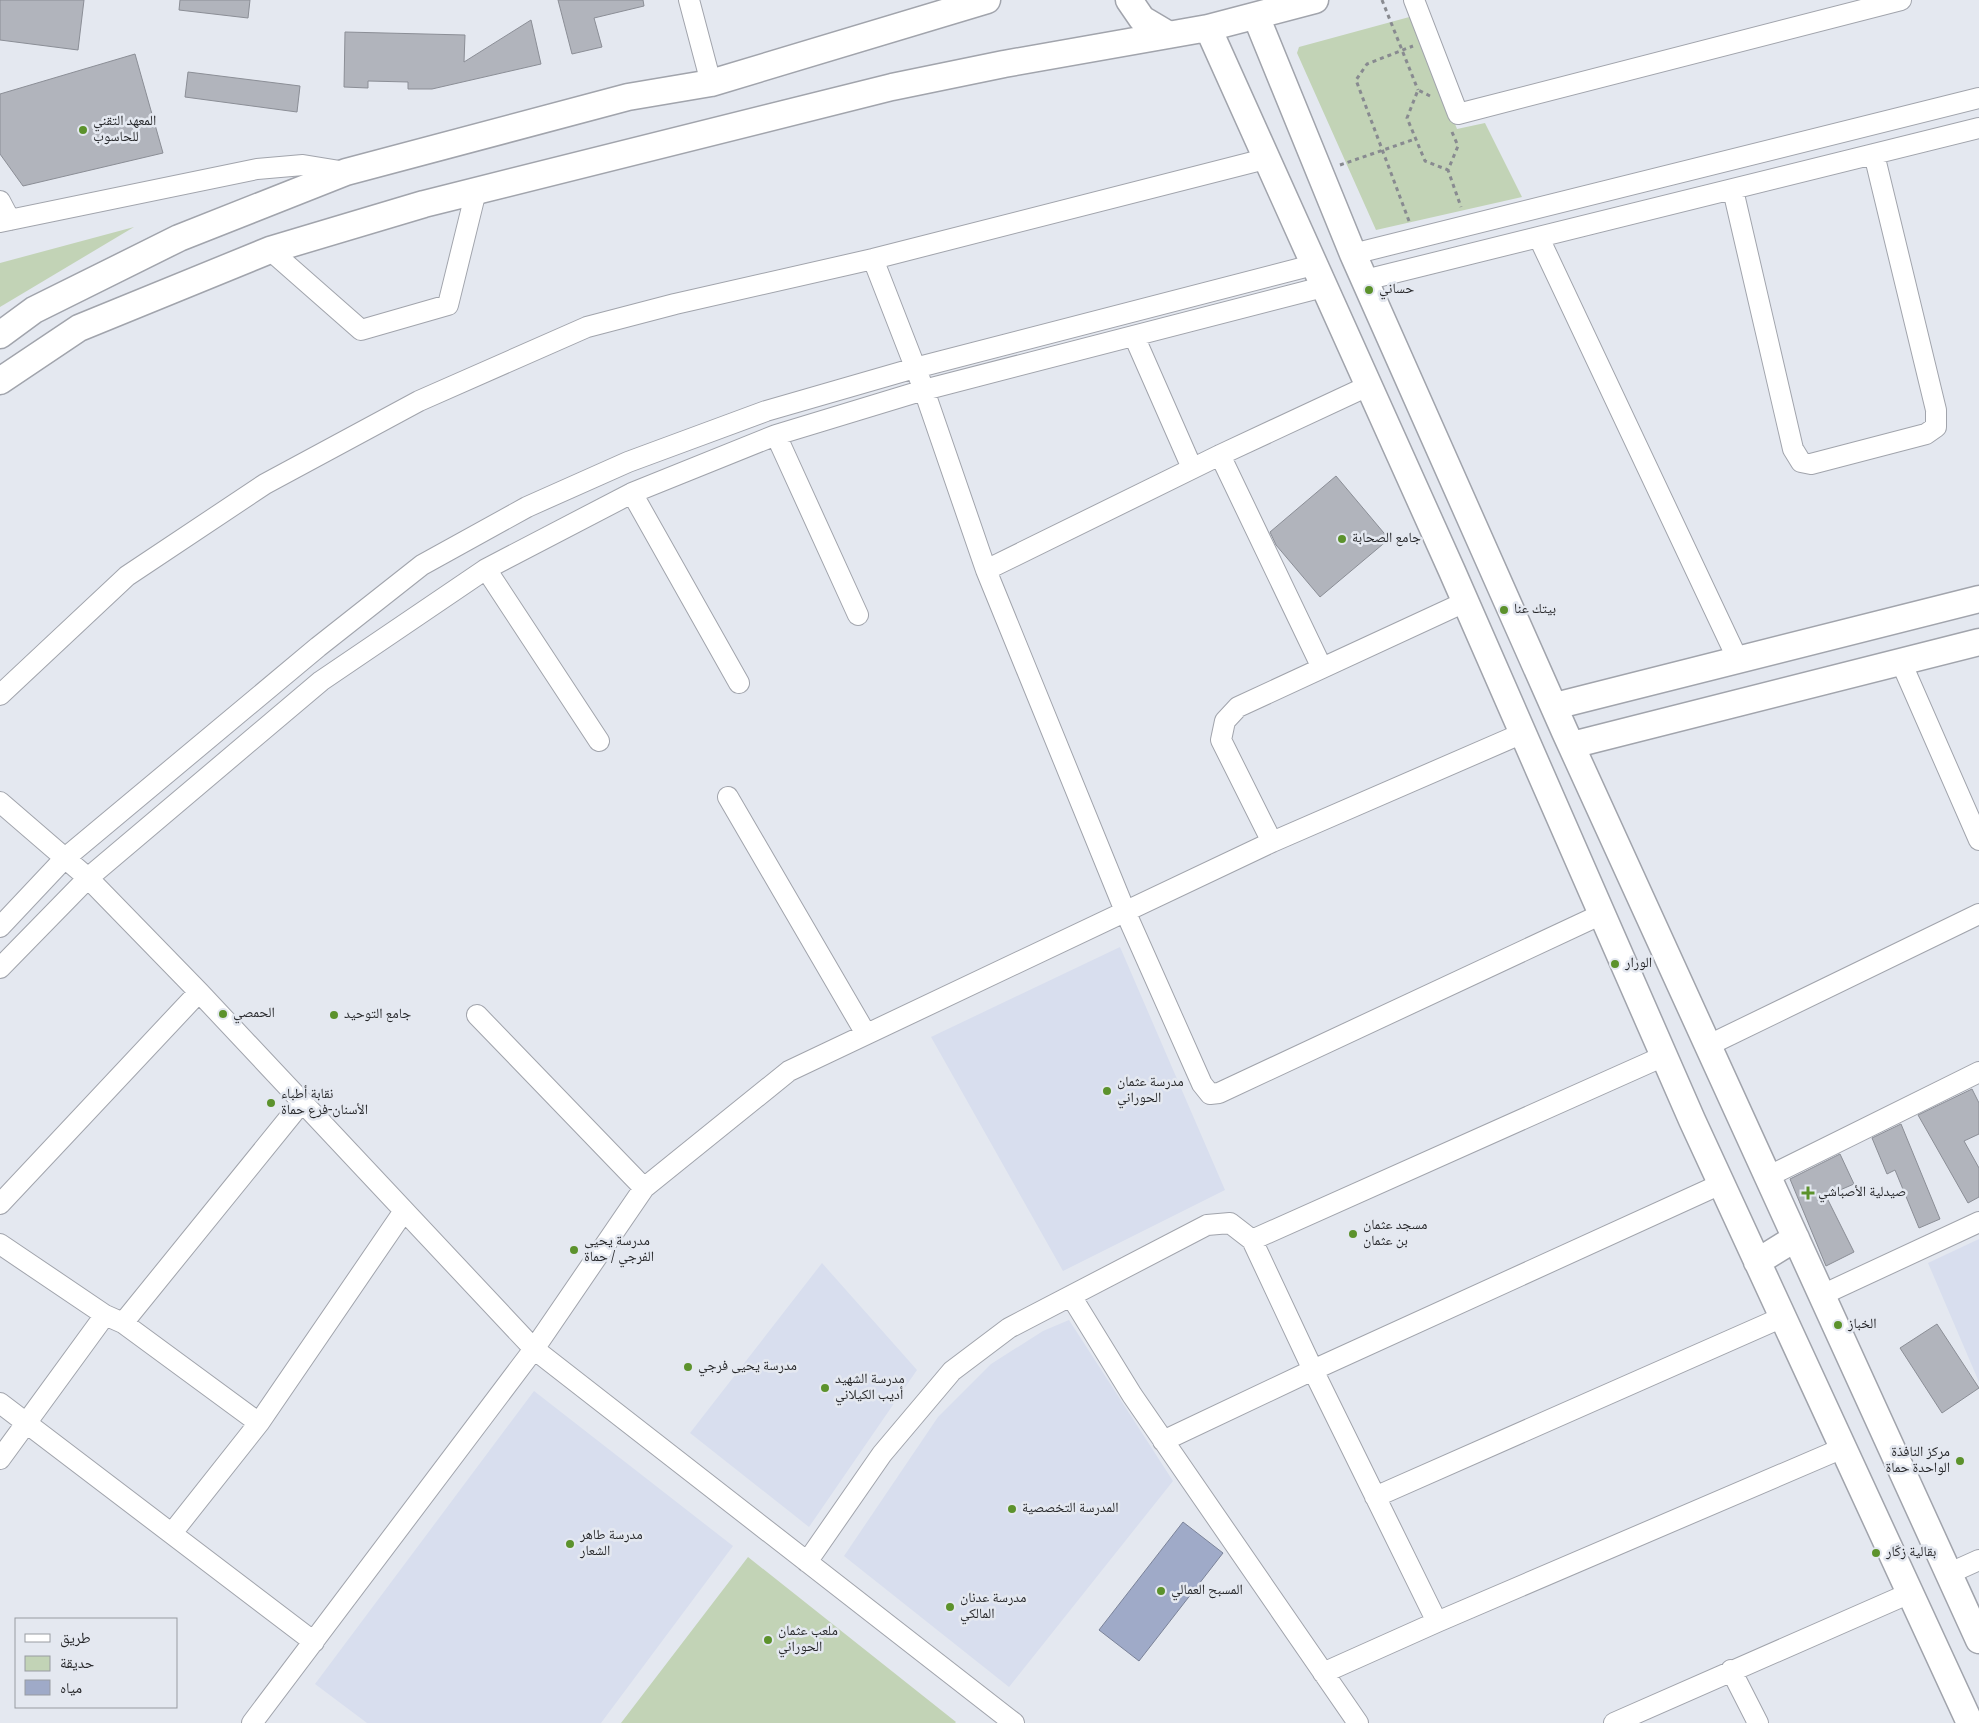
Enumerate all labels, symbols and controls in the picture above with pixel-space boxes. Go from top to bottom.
place label: المعهد التقني للحاسوب [93,110,156,150]
marker: المعهد التقني للحاسوب [77,124,89,136]
place label: حساني [1379,278,1414,302]
marker: حساني [1363,284,1375,296]
place label: جامع الصحابة [1352,527,1421,551]
marker: جامع الصحابة [1336,533,1348,545]
place label: بيتك عنا [1514,598,1556,622]
marker: بيتك عنا [1498,604,1510,616]
place label: الورار [1624,952,1652,976]
marker: الورار [1609,958,1621,970]
place label: الحمصي [233,1002,275,1026]
place label: جامع التوحيد [344,1003,411,1027]
marker: الحمصي [217,1008,229,1020]
marker: جامع التوحيد [328,1009,340,1021]
place label: مدرسة عثمان الحوراني [1117,1071,1184,1111]
place label: نقابة أطباء الأسنان-فرع حماة [281,1083,368,1123]
marker: مدرسة عثمان الحوراني [1101,1085,1113,1097]
marker: نقابة أطباء الأسنان-فرع حماة [265,1097,277,1109]
place label: صيدلية الأصباشي [1818,1181,1906,1205]
marker: صيدلية الأصباشي [1802,1187,1814,1199]
place label: مسجد عثمان بن عثمان [1363,1214,1427,1254]
marker: مسجد عثمان بن عثمان [1347,1228,1359,1240]
place label: مدرسة يحيى الفرجي / حماة [584,1230,654,1270]
marker: مدرسة يحيى الفرجي / حماة [568,1244,580,1256]
place label: الخباز [1847,1313,1877,1337]
marker: الخباز [1832,1319,1844,1331]
place label: مدرسة يحيى فرجي [698,1355,797,1379]
marker: مدرسة يحيى فرجي [682,1361,694,1373]
place label: مدرسة الشهيد أديب الكيلاني [835,1368,905,1408]
marker: مدرسة الشهيد أديب الكيلاني [819,1382,831,1394]
place label: مركز النافذة الواحدة حماة [1886,1441,1950,1481]
marker: مركز النافذة الواحدة حماة [1954,1455,1966,1467]
place label: المدرسة التخصصية [1022,1497,1119,1521]
marker: المدرسة التخصصية [1006,1503,1018,1515]
place label: مدرسة طاهر الشعار [579,1524,643,1564]
marker: مدرسة طاهر الشعار [564,1538,576,1550]
place label: بقالية زكّار [1885,1541,1937,1565]
marker: بقالية زكّار [1870,1547,1882,1559]
place label: المسبح العمالي [1171,1579,1243,1603]
marker: المسبح العمالي [1155,1585,1167,1597]
place label: مدرسة عدنان المالكي [960,1587,1026,1627]
marker: مدرسة عدنان المالكي [944,1601,956,1613]
legend [15,1618,178,1708]
place label: ملعب عثمان الحوراني [778,1620,838,1660]
text: طريق [60,1627,91,1653]
marker: ملعب عثمان الحوراني [762,1634,774,1646]
text: حديقة [60,1652,95,1678]
text: مياه [60,1677,82,1703]

